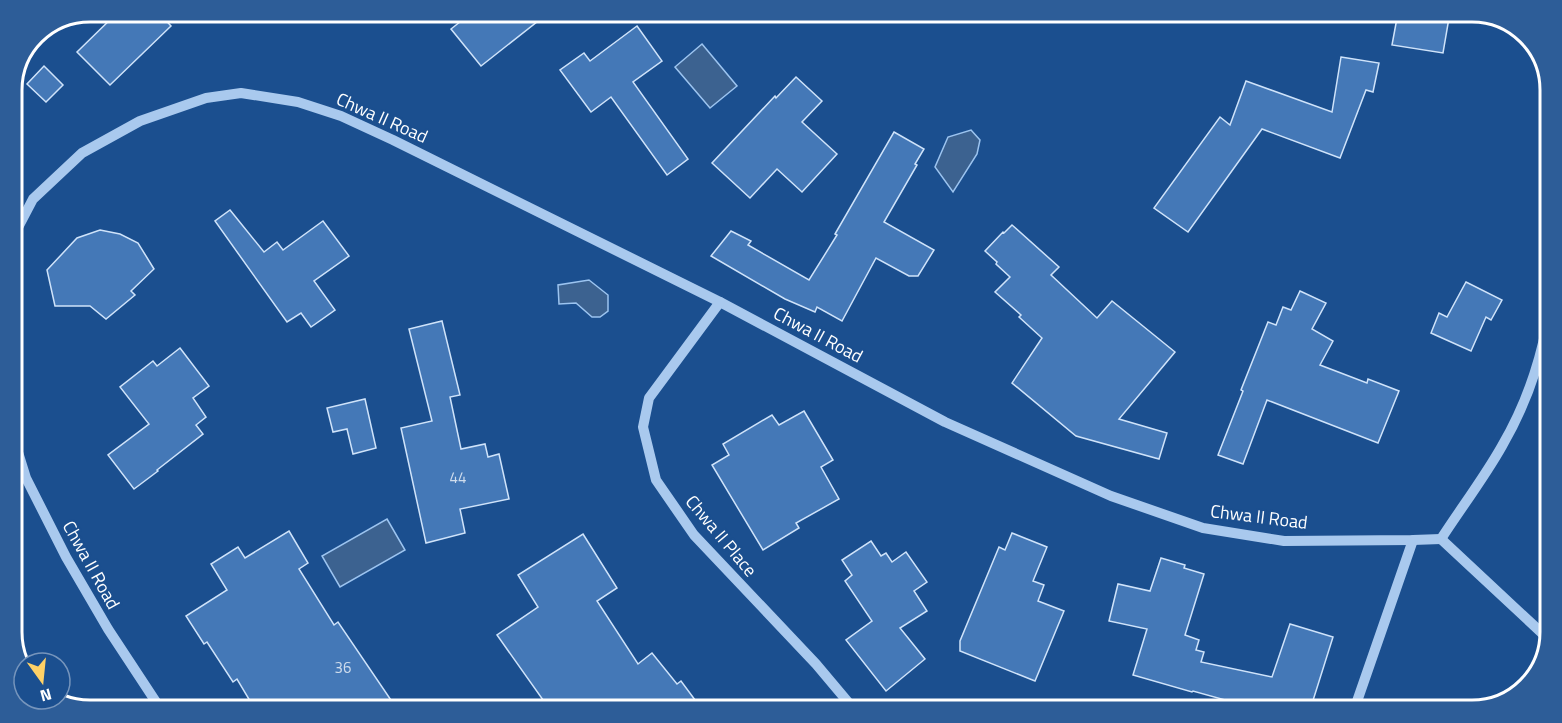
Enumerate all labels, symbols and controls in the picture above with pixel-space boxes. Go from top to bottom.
street label: Chwa II Road [332,85,432,150]
street label: Chwa II Road [769,300,868,369]
house number: 44 [450,466,466,489]
street label: Chwa II Place [679,489,764,582]
street label: Chwa II Road [1209,497,1309,536]
street label: Chwa II Road [56,515,127,614]
north arrow [12,651,72,711]
house number: 36 [335,656,351,679]
text: N [37,682,54,709]

